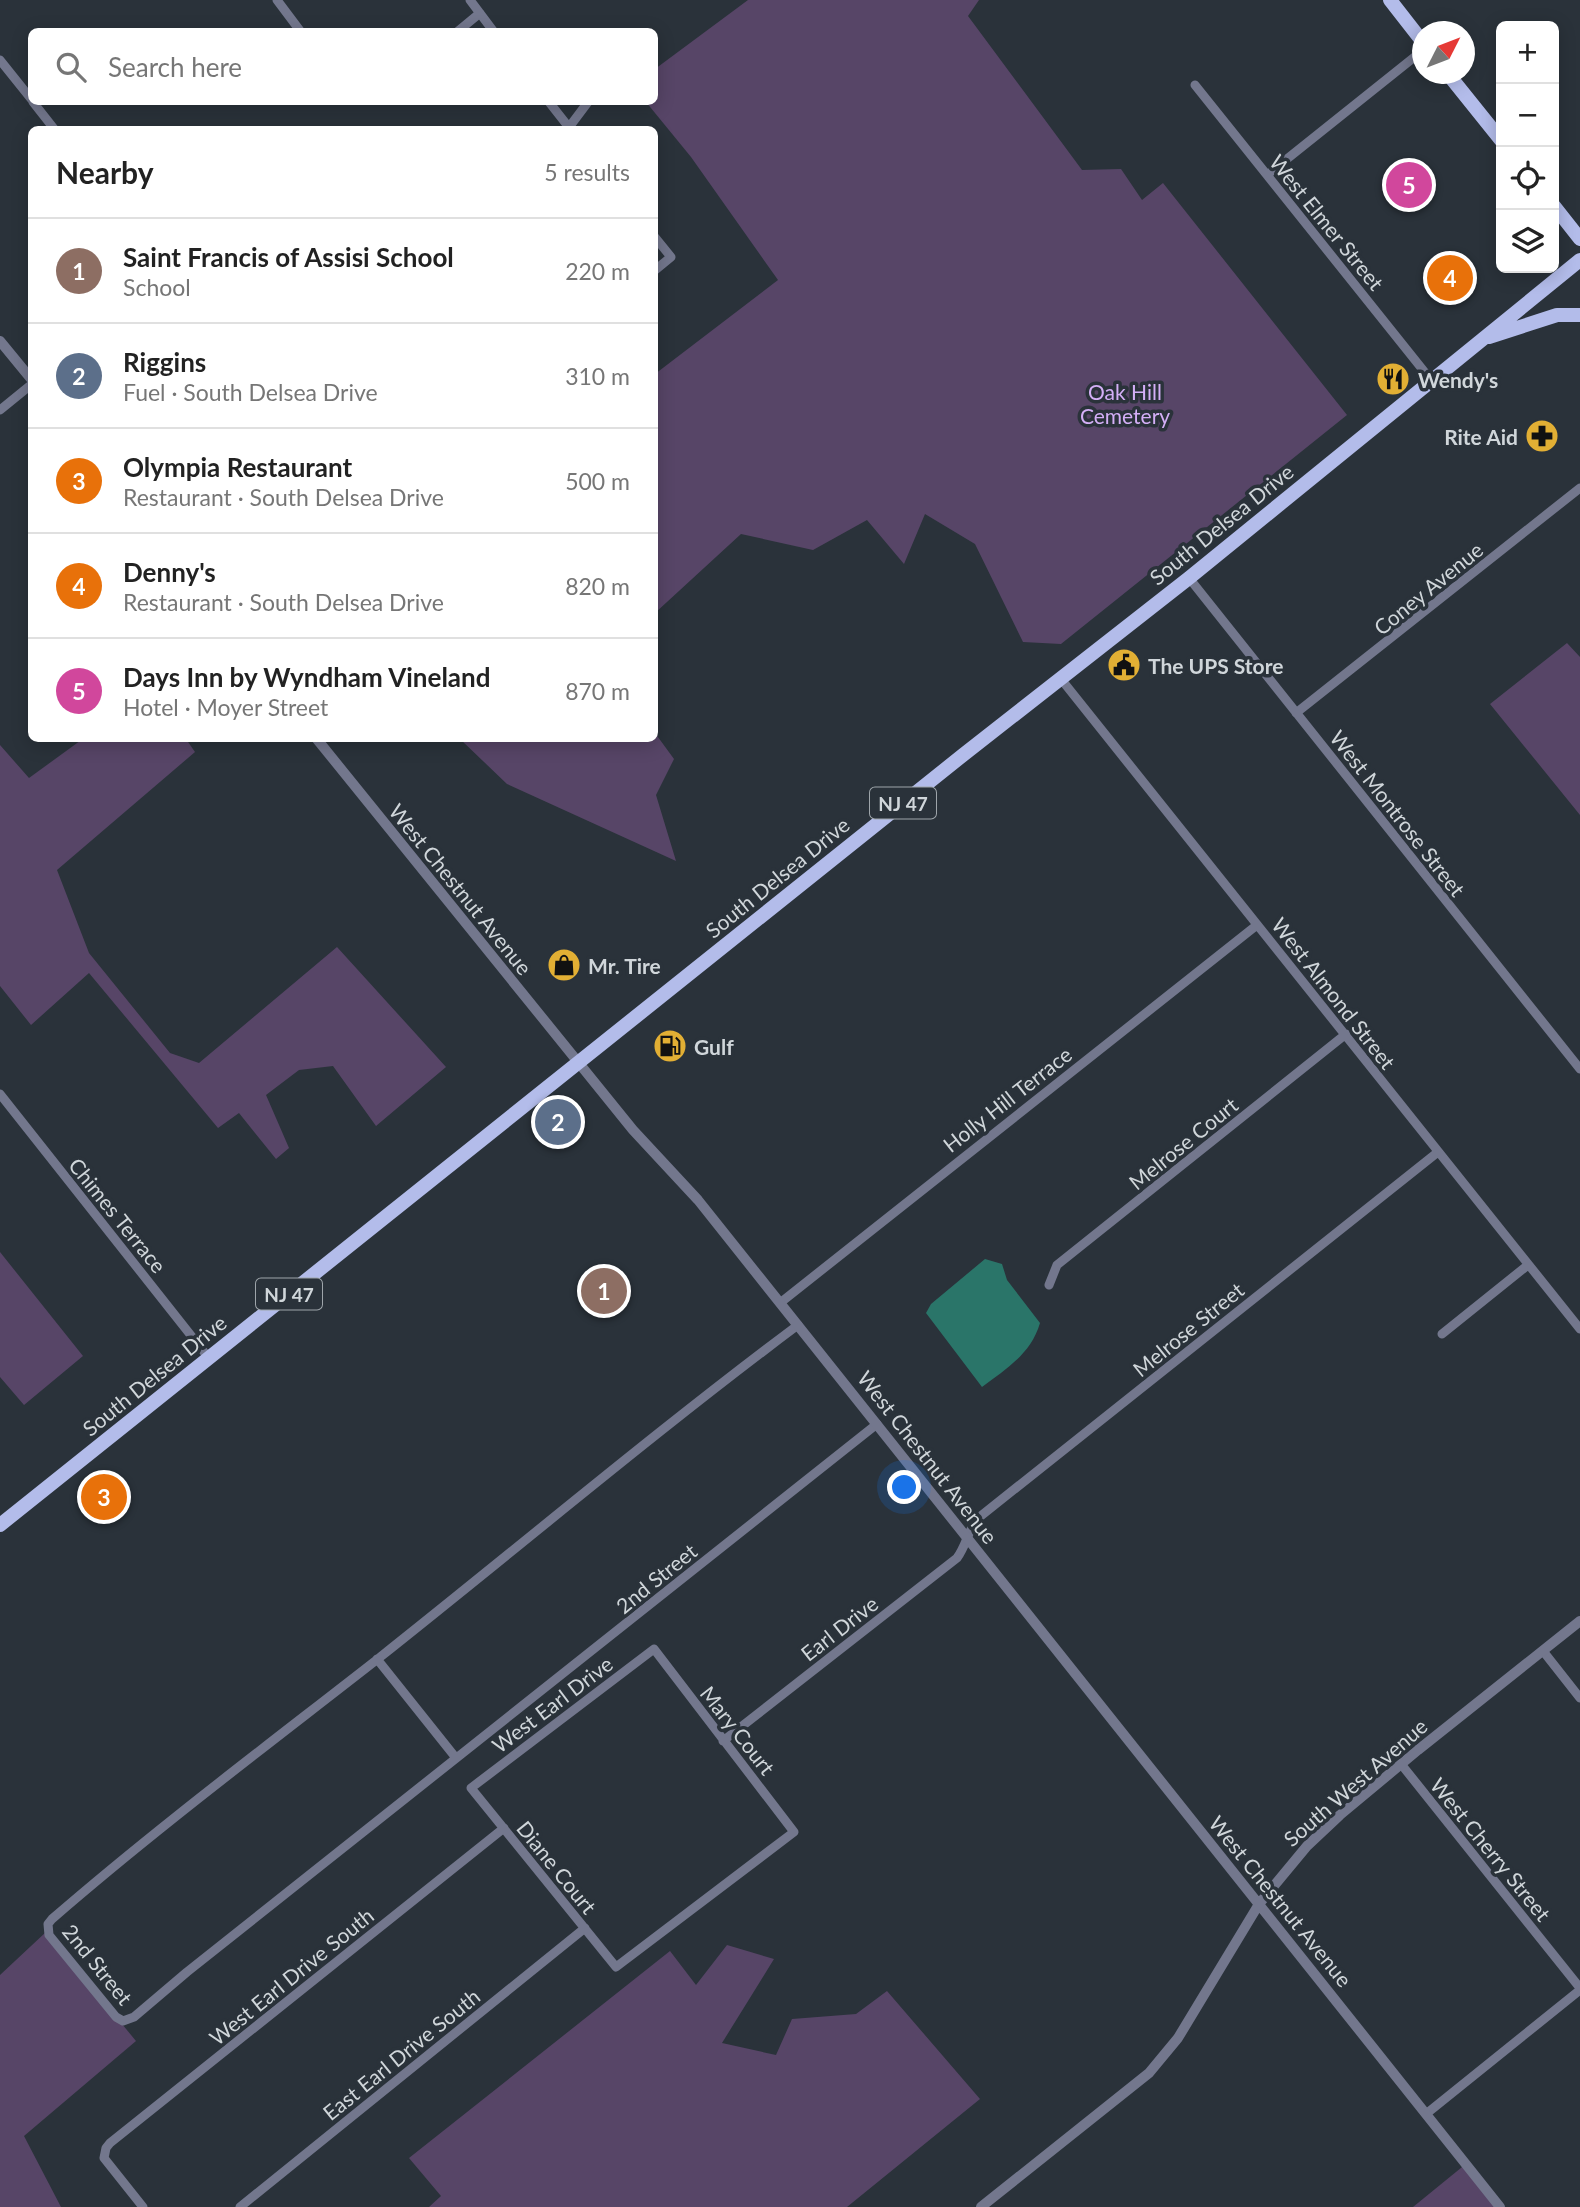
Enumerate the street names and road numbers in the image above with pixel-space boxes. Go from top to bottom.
street label: West Elmer Street [1265,149,1390,295]
street label: South Delsea Drive [1144,458,1298,590]
street label: Coney Avenue [1369,537,1487,639]
street label: West Montrose Street [1325,725,1471,901]
road number: NJ 47 [870,788,936,818]
street label: West Chestnut Avenue [384,799,538,979]
street label: South Delsea Drive [700,811,854,943]
street label: West Almond Street [1267,912,1401,1074]
street label: Holly Hill Terrace [938,1041,1076,1157]
street label: Melrose Court [1124,1091,1243,1194]
street label: Chimes Terrace [64,1153,172,1277]
street label: Melrose Street [1128,1276,1249,1381]
road number: NJ 47 [256,1278,322,1310]
street label: South Delsea Drive [77,1309,231,1441]
street label: West Chestnut Avenue [853,1366,1003,1548]
street label: 2nd Street [611,1538,702,1618]
street label: Earl Drive [796,1590,882,1666]
street label: West Earl Drive [487,1651,617,1757]
street label: Mary Court [696,1681,781,1780]
street label: South West Avenue [1278,1713,1432,1851]
street label: West Cherry Street [1426,1772,1557,1926]
street label: West Chestnut Avenue [1204,1811,1358,1991]
street label: Diane Court [512,1816,602,1919]
street label: West Earl Drive South [204,1902,378,2050]
street label: 2nd Street [58,1919,138,2010]
street label: East Earl Drive South [318,1983,484,2125]

